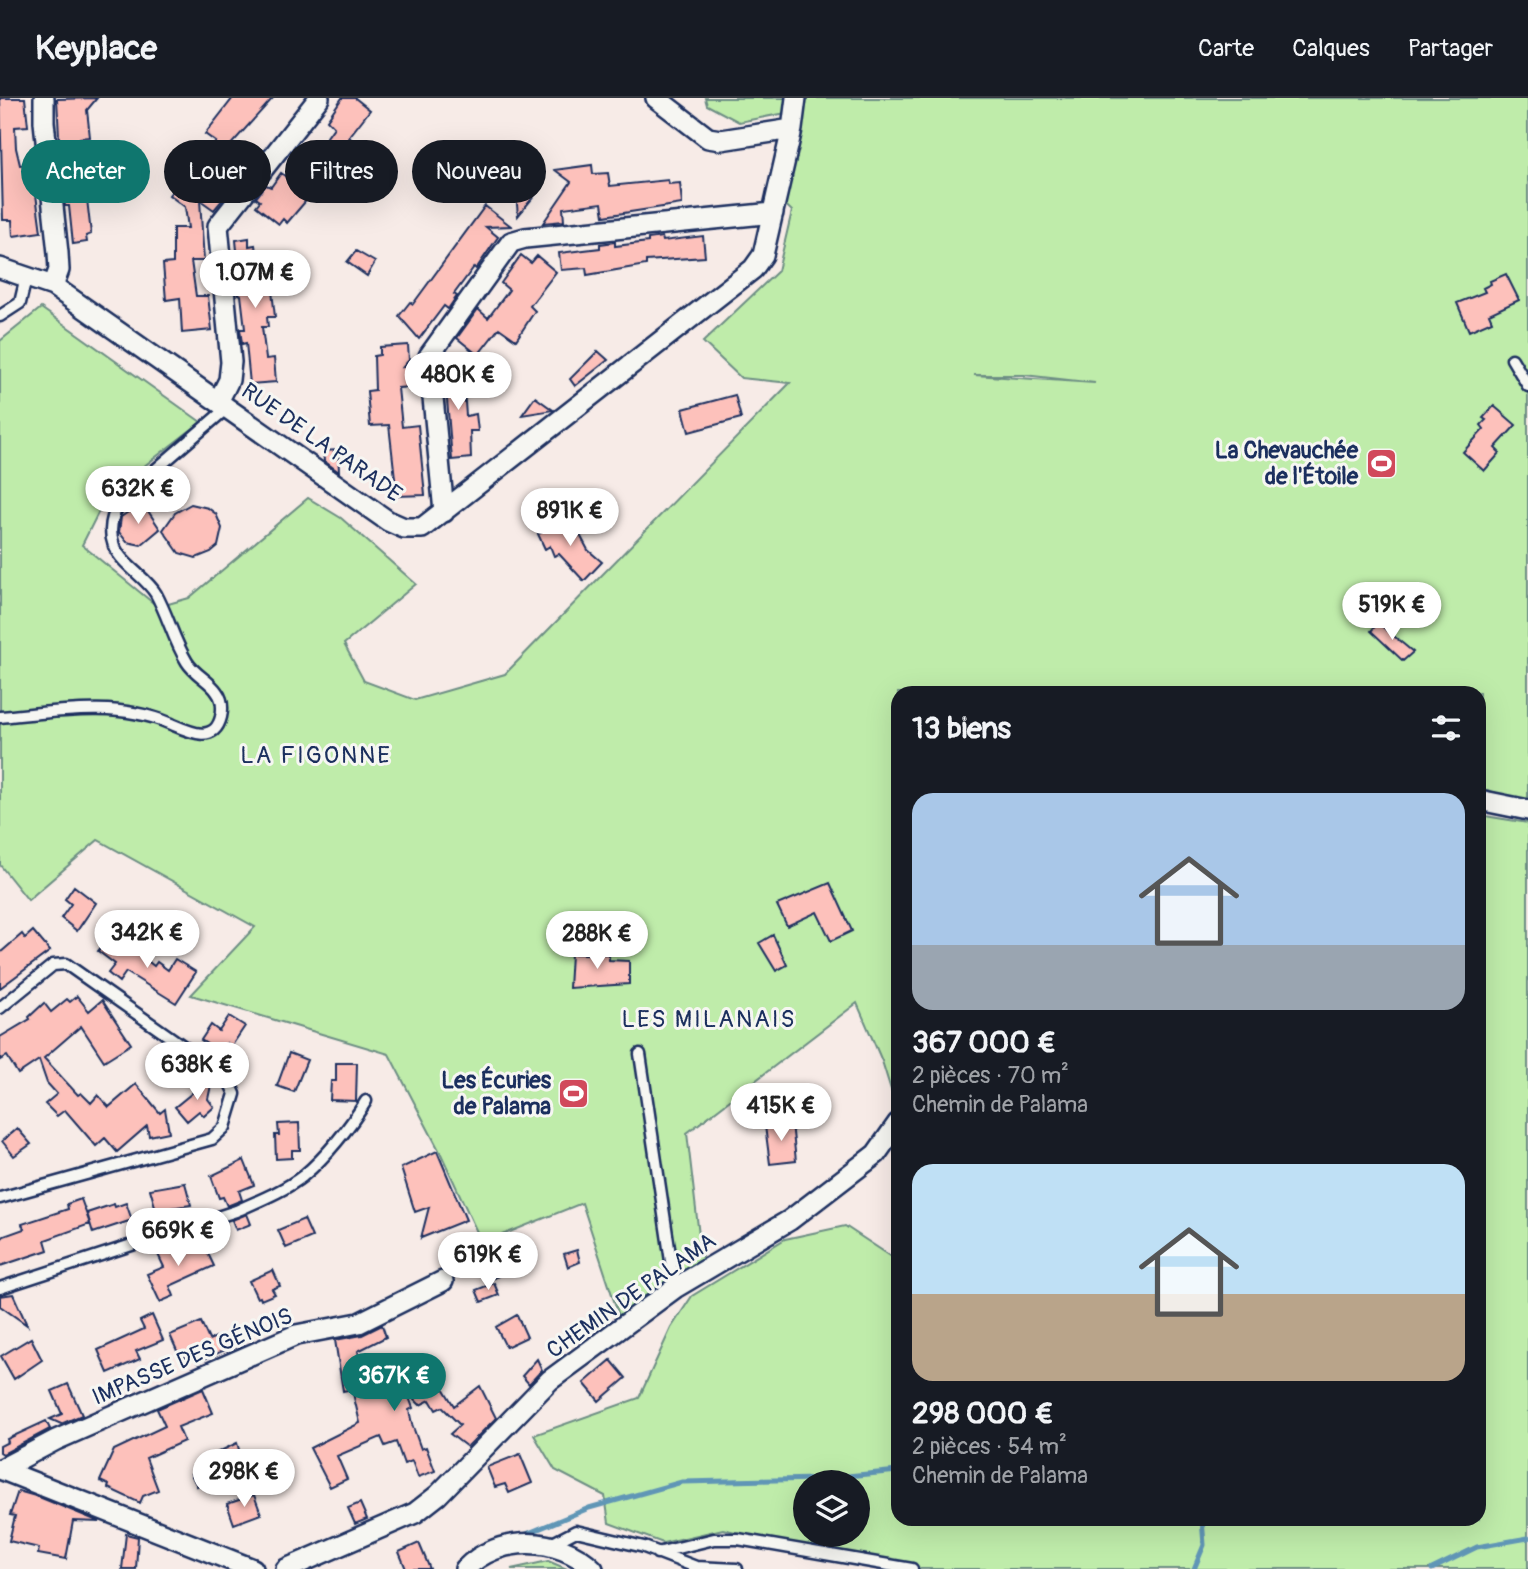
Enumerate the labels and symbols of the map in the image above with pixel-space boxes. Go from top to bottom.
pin: 1.07M € [190,250,320,310]
pin: 480K € [401,352,515,412]
street label: RUE DE LA PARADE [236,376,408,509]
place label: La Chevauchée de l'Étoile [1215,436,1359,491]
sports icon: La Chevauchée de l'Étoile [1364,446,1398,480]
pin: 632K € [81,466,195,526]
pin: 891K € [513,489,627,548]
pin: 519K € [1335,582,1449,642]
district label: LA FIGONNE [240,741,392,770]
pin: 342K € [90,910,204,970]
pin: 288K € [540,912,654,971]
district label: LES MILANAIS [622,1005,796,1034]
pin: 638K € [140,1042,254,1102]
place label: Les Écuries de Palama [441,1066,552,1121]
sports icon: Les Écuries de Palama [557,1076,591,1110]
pin: 415K € [724,1084,838,1143]
pin: 669K € [121,1208,235,1268]
street label: CHEMIN DE PALAMA [541,1226,722,1365]
pin: 619K € [431,1232,545,1292]
street label: IMPASSE DES GÉNOIS [88,1301,297,1412]
pin: 367K € [337,1354,451,1413]
pin: 298K € [187,1450,301,1509]

